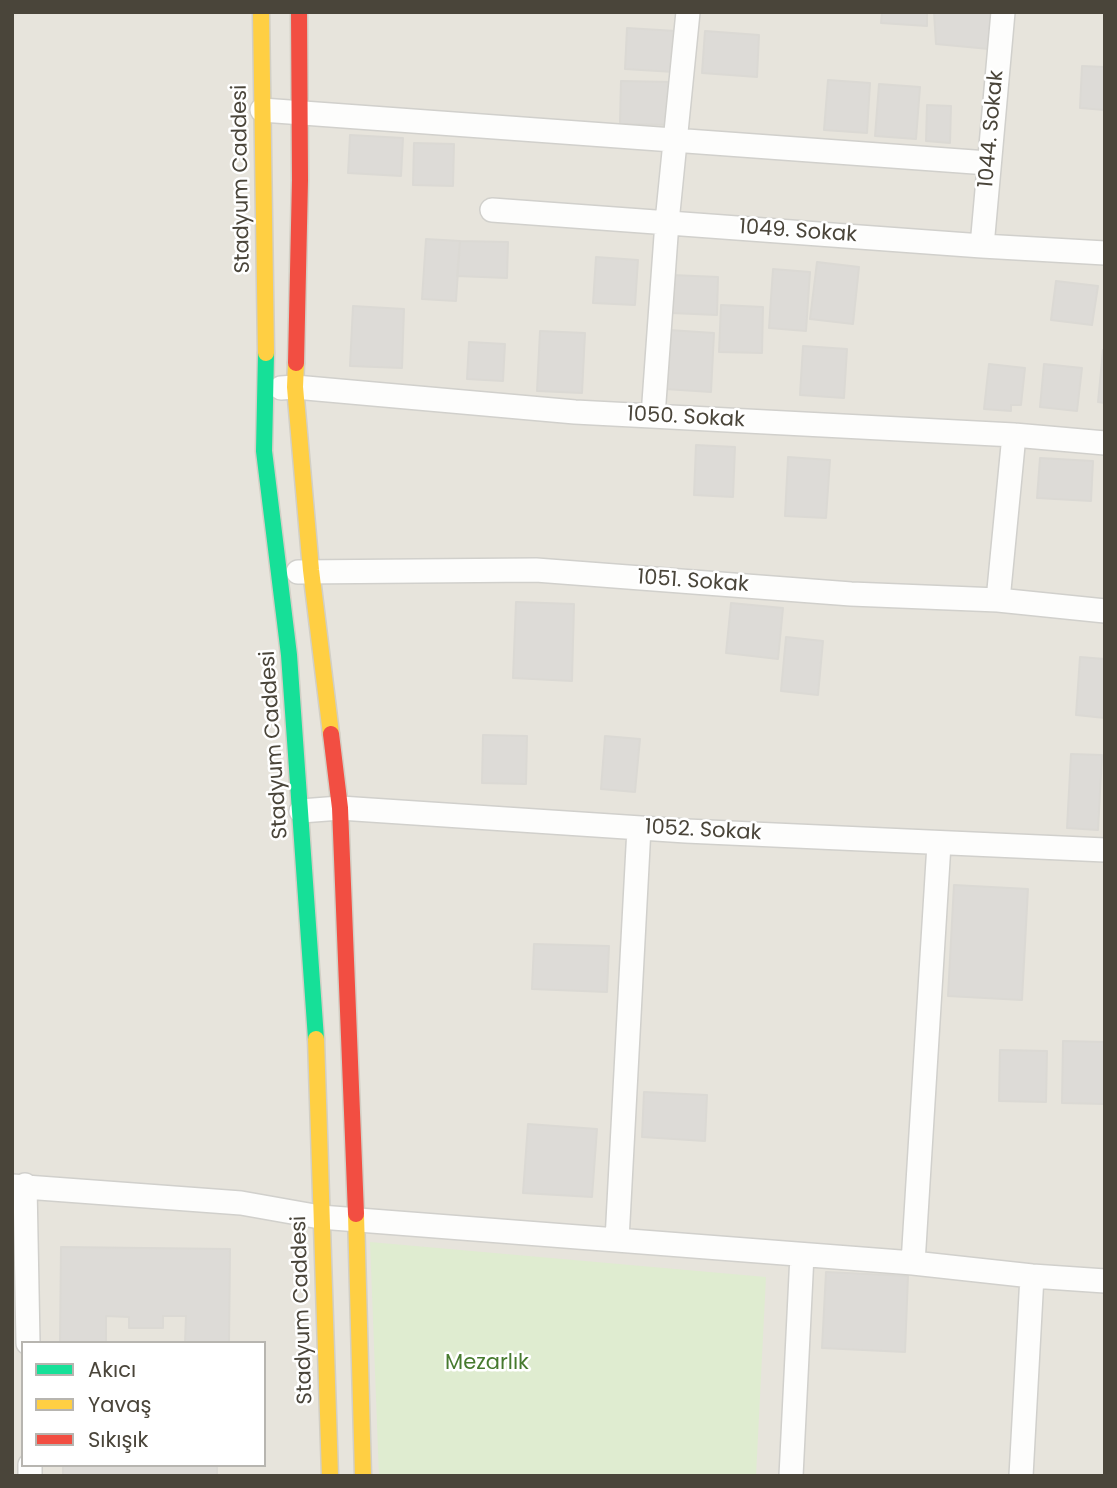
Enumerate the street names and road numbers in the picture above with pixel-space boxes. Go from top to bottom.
street label: 1044. Sokak [974,69,1010,189]
street label: Stadyum Caddesi [228,84,256,274]
street label: 1049. Sokak [738,215,858,249]
street label: 1050. Sokak [626,402,746,434]
street label: 1051. Sokak [637,566,749,598]
street label: Stadyum Caddesi [256,650,294,840]
street label: 1052. Sokak [644,815,762,847]
street label: Stadyum Caddesi [287,1215,319,1405]

